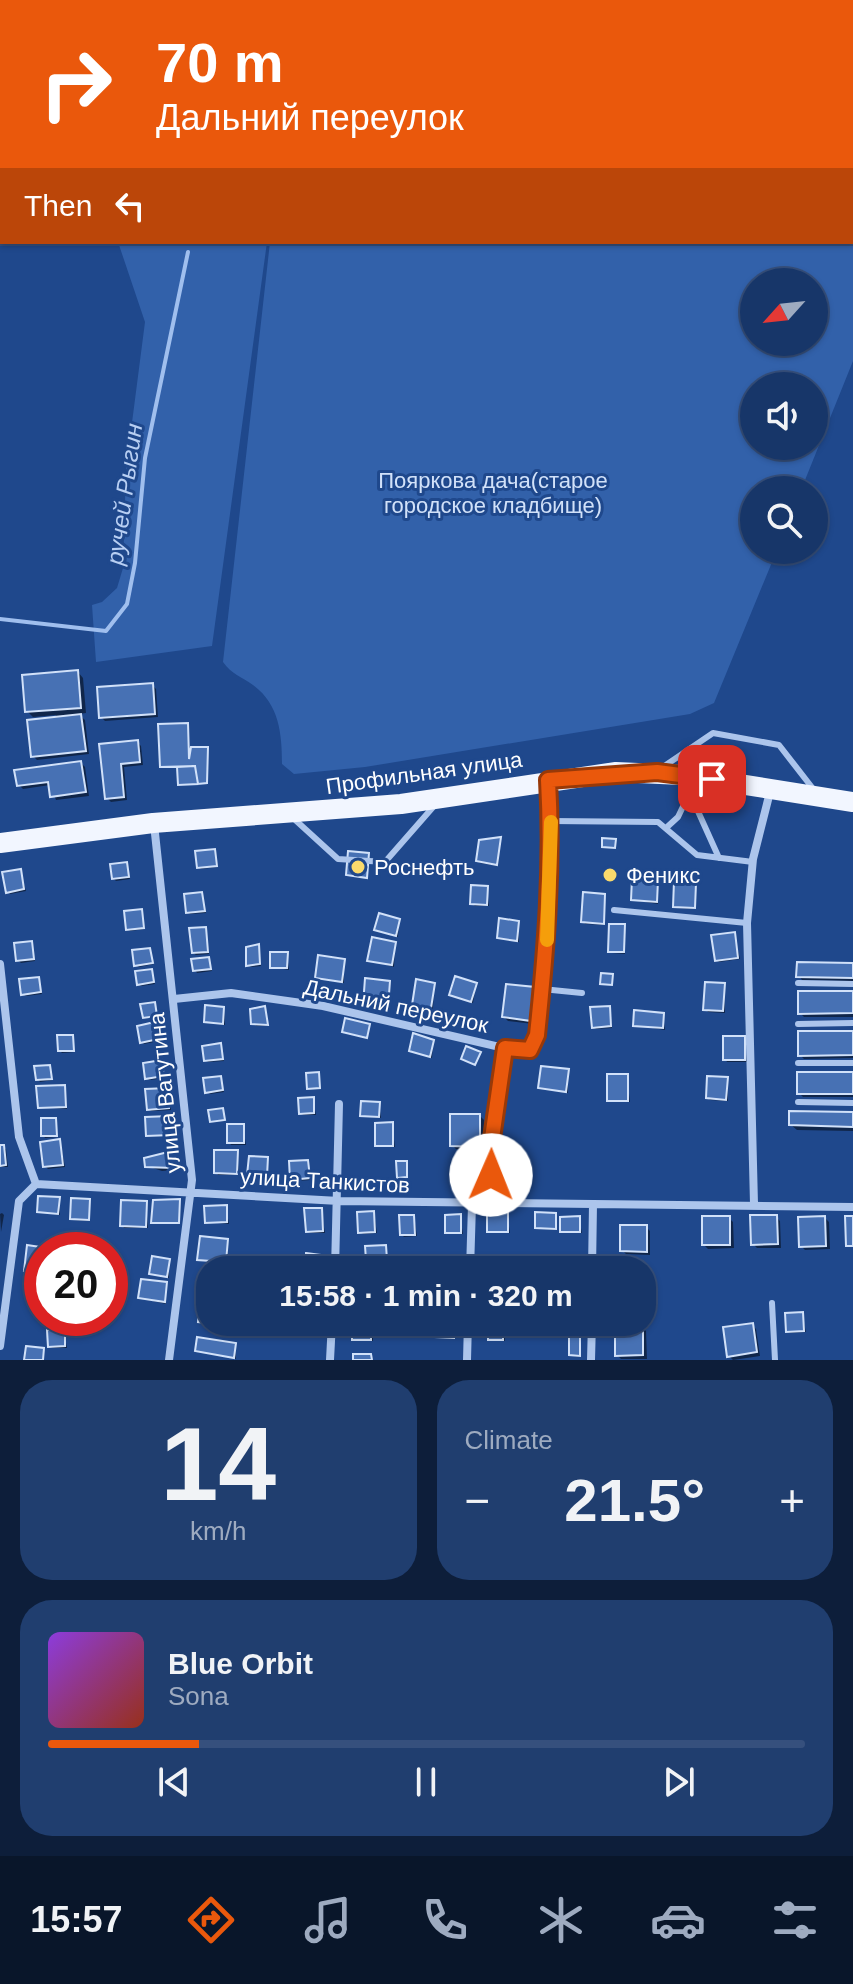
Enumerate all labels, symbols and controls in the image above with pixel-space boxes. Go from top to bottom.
text: 70 m [156,31,284,94]
icon: right [24,32,128,136]
text: Дальний переулок [156,97,464,138]
icon: left [108,184,152,228]
text: Then [24,189,92,222]
north arrow [740,268,828,356]
map controls [740,268,828,564]
button: sound [740,372,828,460]
water label: ручей Рыгин [101,422,147,567]
park label: Пояркова дача(старое городское кладбище) [378,468,608,518]
button: search [740,476,828,564]
pin [678,745,746,813]
street label: Профильная улица [324,747,524,799]
icon: arrive [690,757,734,801]
place label: Роснефть [374,855,474,880]
marker: Роснефть [349,858,367,876]
place label: Феникс [626,863,700,888]
marker: Феникс [601,866,619,884]
street label: Дальний переулок [301,974,491,1038]
street label: улица Ватутина [144,1011,186,1174]
position arrow [449,1133,533,1217]
street label: улица Танкистов [239,1164,411,1198]
speed limit sign: 20 [24,1232,128,1336]
text: 15:58 · 1 min · 320 m [279,1279,573,1312]
text: 14 [160,1406,276,1522]
text: Climate [465,1425,553,1455]
text: 21.5° [564,1467,705,1534]
text: − [465,1476,490,1525]
text: + [779,1476,805,1525]
text: km/h [190,1516,246,1546]
text: Blue Orbit [168,1647,313,1680]
text: Sona [168,1681,229,1711]
icon: previous [152,1760,196,1804]
icon: pause [404,1760,448,1804]
icon: next [657,1760,701,1804]
icon: directions [183,1892,239,1948]
icon: music [300,1892,356,1948]
icon: phone [417,1892,473,1948]
icon: climate [533,1892,589,1948]
icon: car [650,1892,706,1948]
icon: filters [767,1892,823,1948]
text: 15:57 [30,1899,122,1940]

